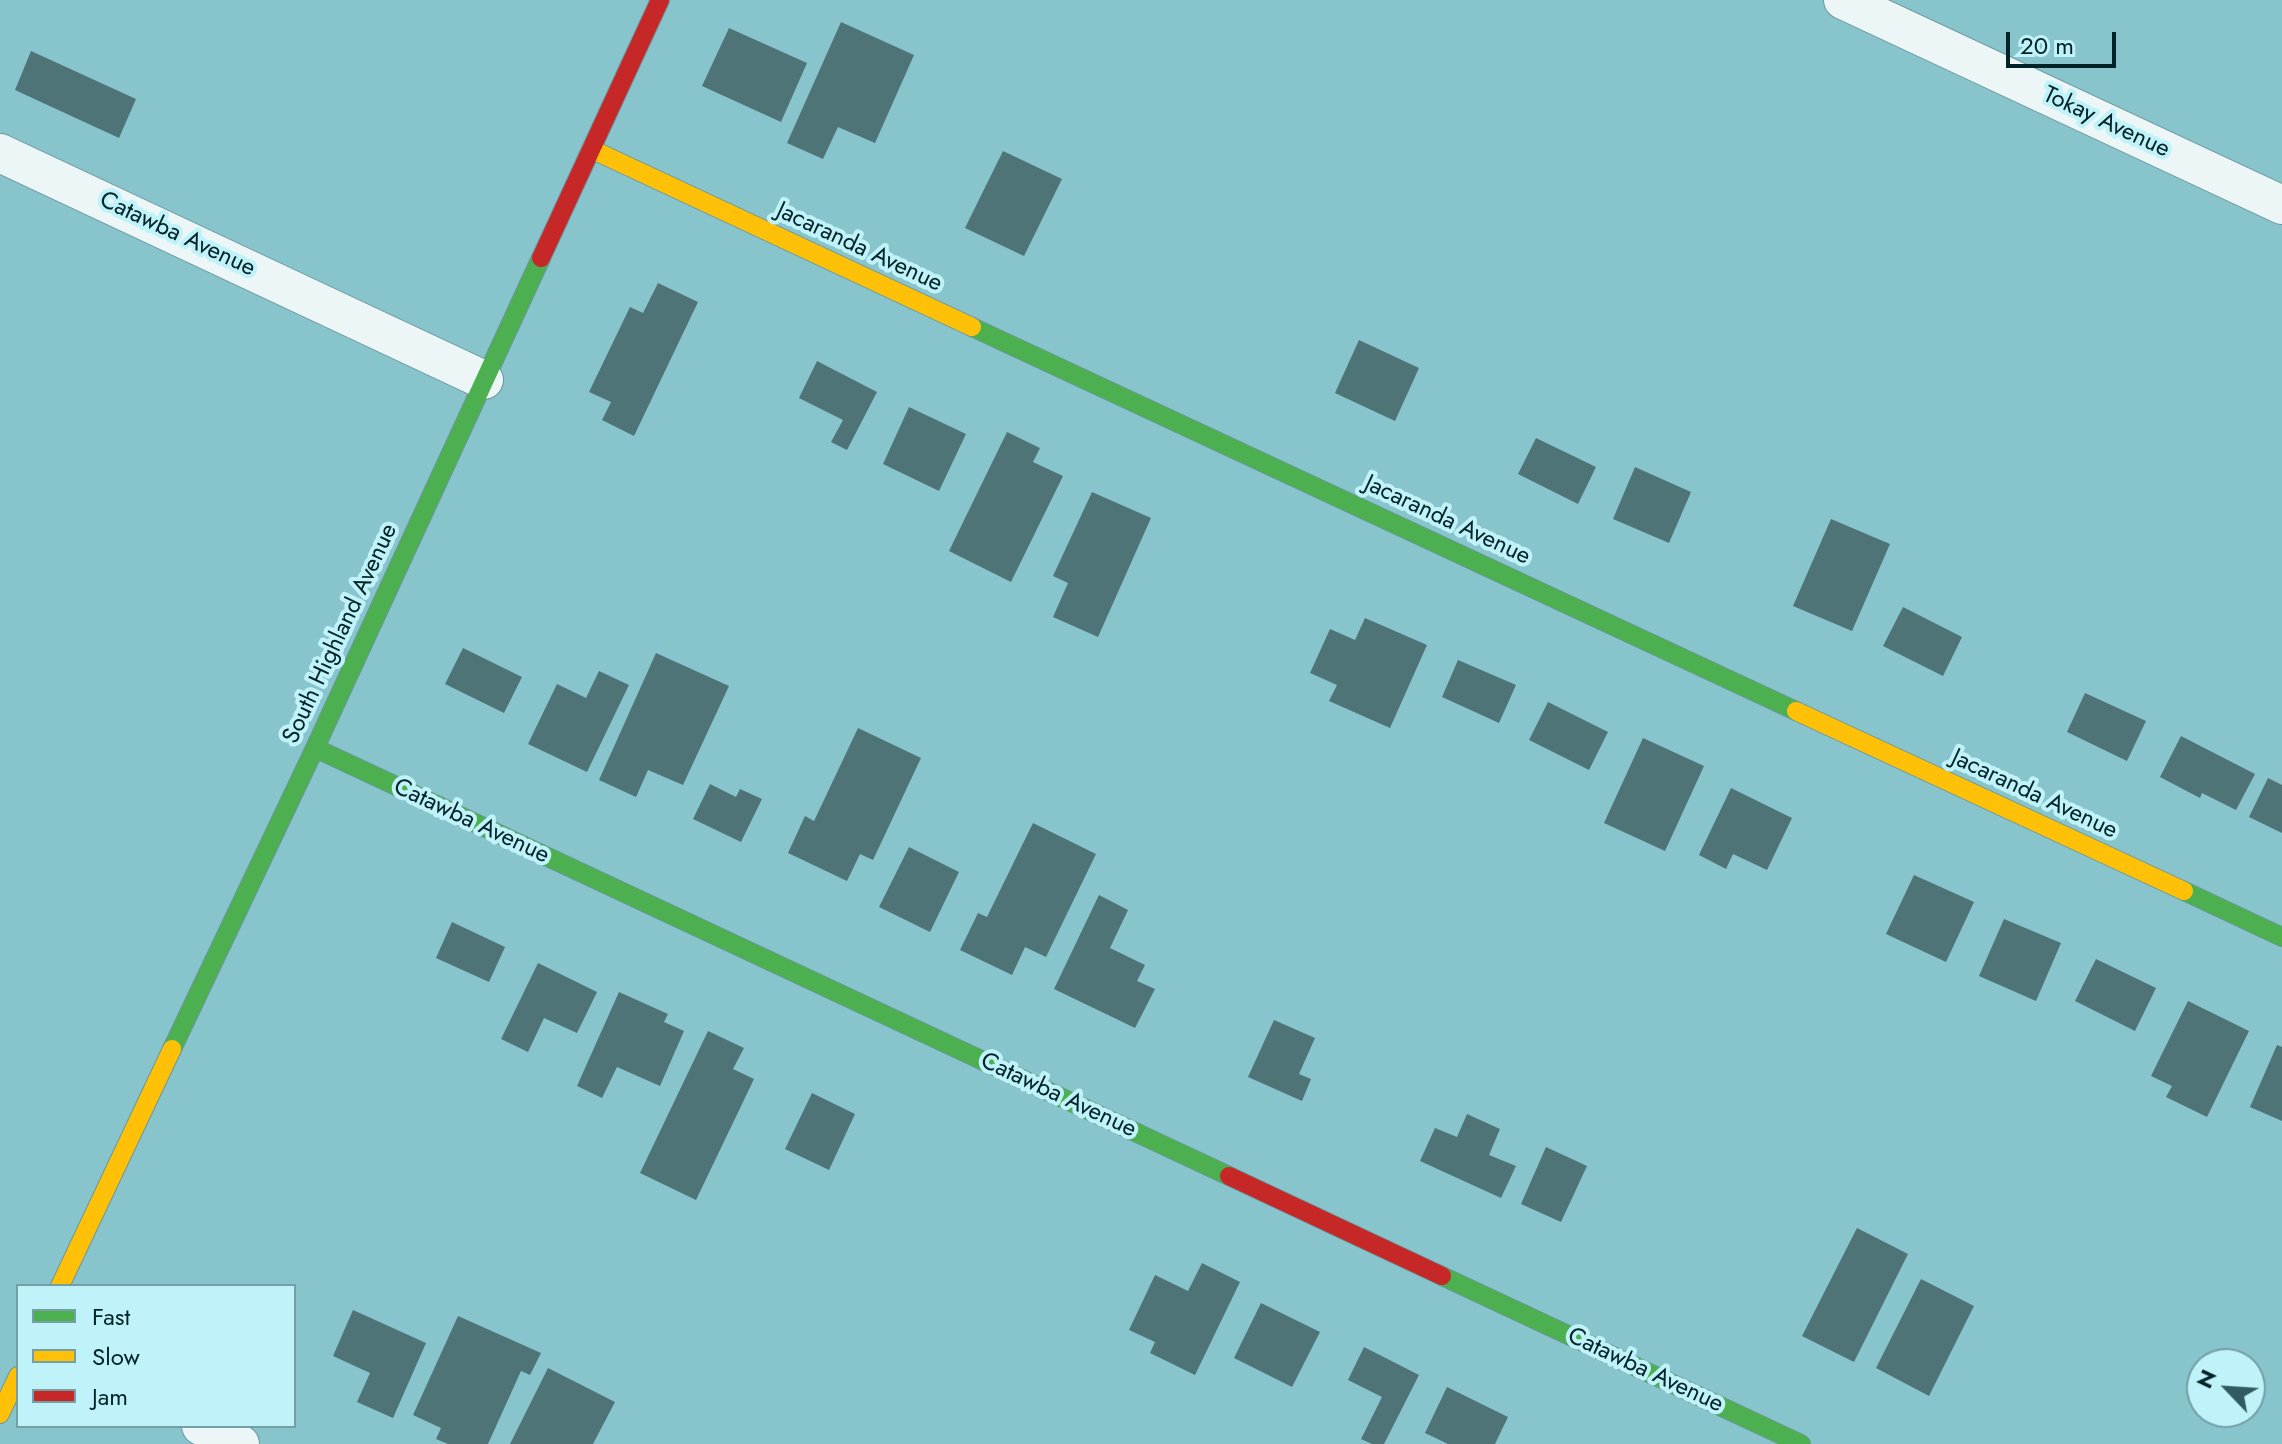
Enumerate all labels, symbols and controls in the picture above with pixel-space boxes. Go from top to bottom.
scale bar [2010,16,2120,66]
text: 20 m [2020,28,2074,63]
street label: Tokay Avenue [2038,81,2174,165]
street label: Catawba Avenue [94,186,260,284]
street label: Jacaranda Avenue [771,197,947,299]
street label: Jacaranda Avenue [1359,470,1535,572]
street label: South Highland Avenue [277,519,405,749]
street label: Jacaranda Avenue [1946,744,2122,846]
street label: Catawba Avenue [388,773,554,871]
street label: Catawba Avenue [975,1047,1141,1145]
legend [16,1284,296,1428]
text: Fast [92,1299,130,1334]
street label: Catawba Avenue [1562,1322,1728,1420]
text: Slow [92,1339,140,1374]
north arrow [2186,1348,2266,1428]
text: N [2188,1364,2224,1393]
text: Jam [92,1379,128,1414]

